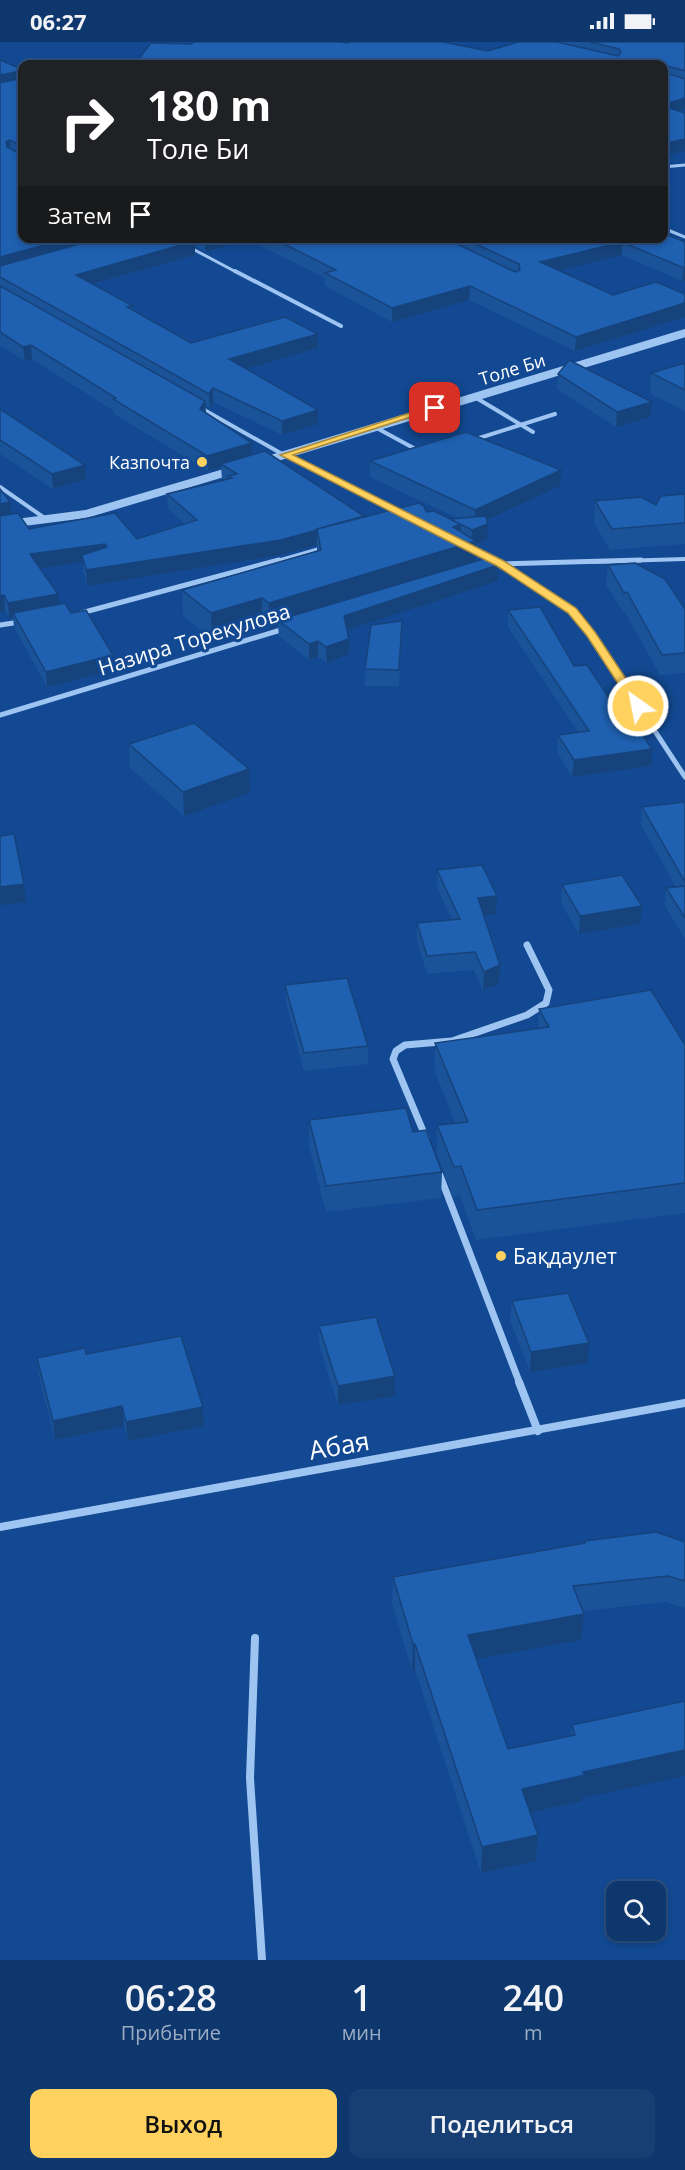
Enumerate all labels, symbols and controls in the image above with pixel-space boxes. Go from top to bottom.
text: 06:27 [30,6,87,36]
text: 180 m [147,76,271,133]
icon: right [48,84,126,162]
text: Толе Би [147,130,249,167]
icon: arrive [124,198,157,231]
text: Затем [48,200,112,230]
street label: Толе Би [476,348,548,390]
pin [409,382,460,433]
icon: arrive [418,391,451,424]
place label: Казпочта [109,450,190,474]
marker: Казпочта [195,455,209,469]
street label: Назира Торекулова [95,596,293,682]
position arrow [606,674,670,738]
place label: Бақдаулет [513,1242,617,1270]
marker: Бақдаулет [494,1249,508,1263]
street label: Абая [306,1422,372,1468]
map controls [606,1881,666,1941]
button: search [606,1881,666,1941]
text: 06:28 [125,1973,217,2022]
text: 1 [351,1973,372,2022]
text: 240 [502,1973,564,2022]
text: Прибытие [121,2019,221,2046]
text: мин [342,2019,382,2046]
text: m [524,2019,543,2046]
button: Выход [30,2089,337,2158]
button: Поделиться [349,2089,655,2158]

